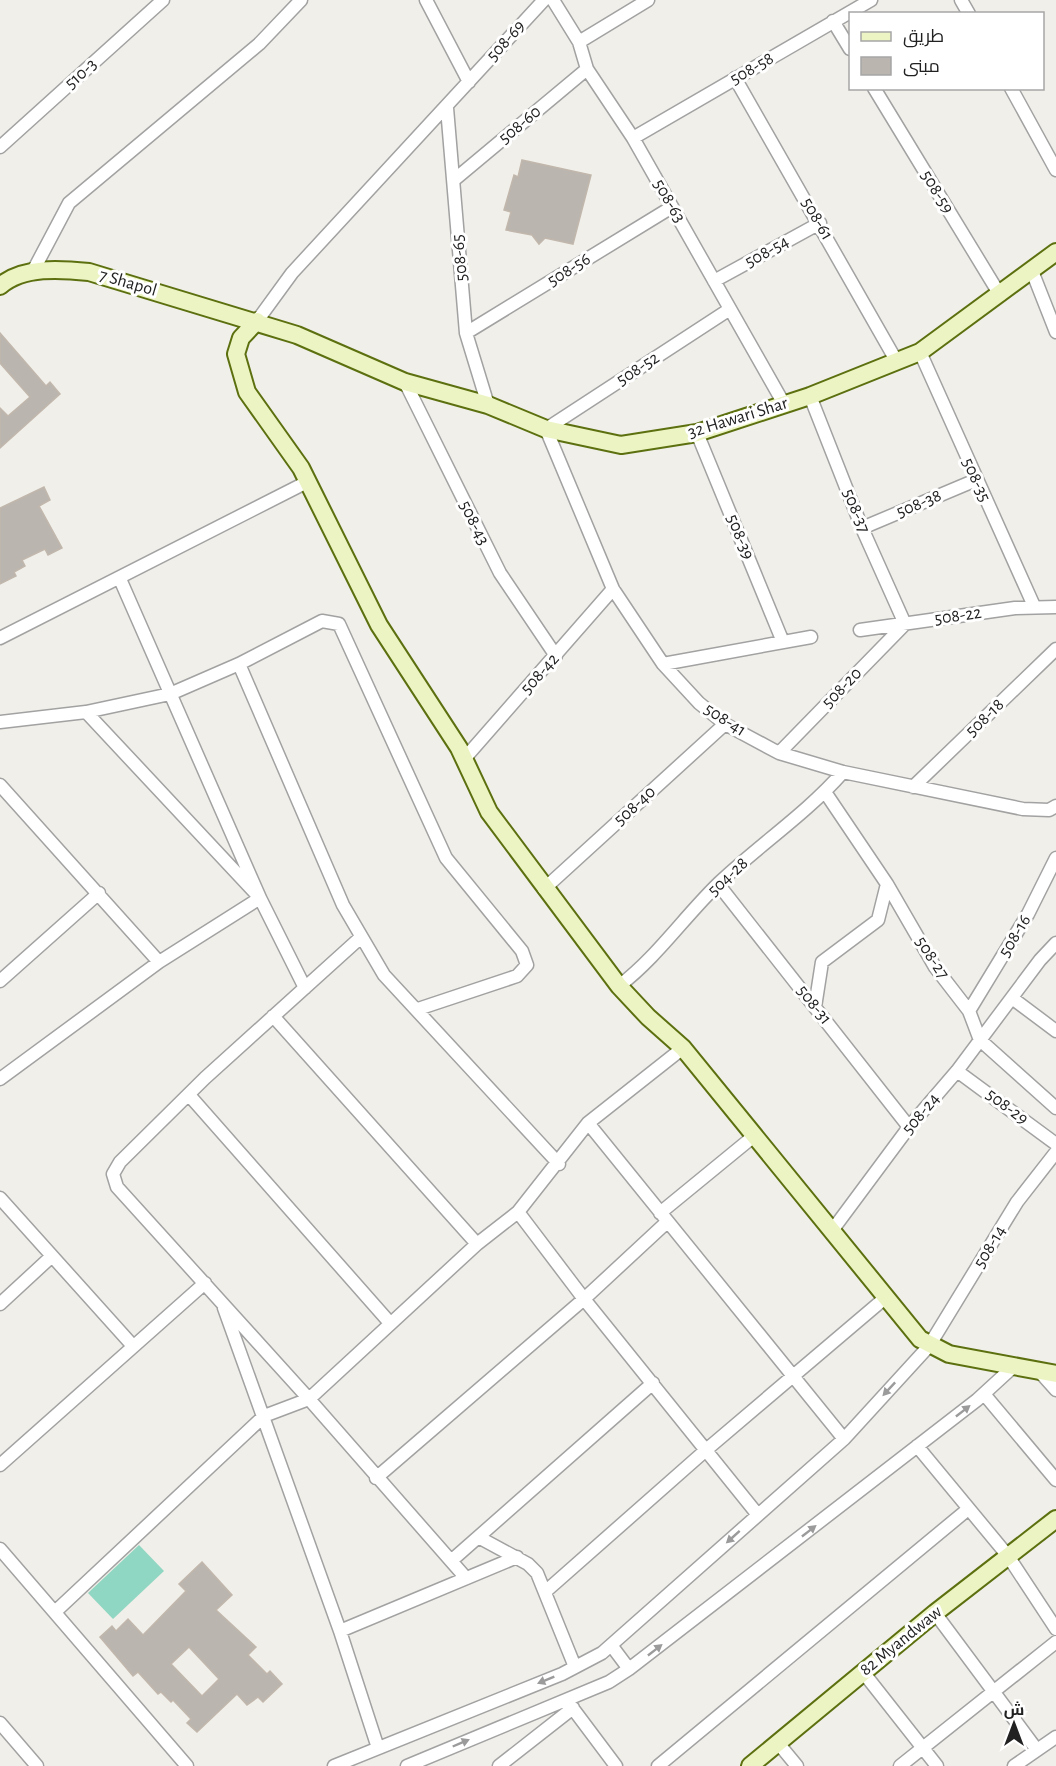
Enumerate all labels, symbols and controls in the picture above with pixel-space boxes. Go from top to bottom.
legend [849,12,1044,90]
street label: 508-69 [483,17,529,65]
text: طريق [903,28,944,48]
street label: 508-58 [727,49,777,89]
street label: 510-3 [62,55,100,93]
text: مبنى [903,58,940,77]
street label: 508-60 [495,102,545,148]
street label: 508-59 [917,167,957,217]
street label: 508-63 [649,176,689,226]
street label: 508-61 [798,195,836,243]
street label: 508-54 [742,233,792,271]
street label: 508-65 [449,234,471,282]
street label: 508-56 [544,250,594,290]
street label: 7 Shapol [97,266,159,300]
street label: 508-52 [613,349,663,389]
street label: 32 Hawari Shar [686,394,790,442]
street label: 508-35 [958,455,994,505]
street label: 508-37 [839,486,873,536]
street label: 508-38 [894,487,944,521]
street label: 508-43 [456,498,492,548]
street label: 508-39 [723,512,757,562]
street label: 508-22 [933,604,983,628]
street label: 508-42 [517,650,563,698]
street label: 508-20 [819,664,865,712]
street label: 508-18 [962,696,1008,740]
street label: 508-41 [701,700,749,740]
street label: 508-40 [611,783,659,829]
street label: 504-28 [704,854,752,900]
street label: 508-16 [996,912,1034,960]
street label: 508-27 [912,933,952,983]
street label: 508-31 [793,982,835,1028]
street label: 508-29 [983,1085,1031,1129]
street label: 508-24 [899,1090,944,1138]
street label: 508-14 [970,1222,1010,1271]
one-way arrow [883,1381,896,1396]
one-way arrow [955,1405,971,1417]
one-way arrow [801,1524,817,1537]
one-way arrow [725,1530,740,1544]
street label: 82 Myandwaw [857,1603,945,1679]
one-way arrow [647,1644,663,1657]
one-way arrow [537,1676,555,1685]
north arrow [984,1694,1044,1754]
text: ش [1004,1701,1024,1719]
one-way arrow [452,1738,470,1747]

